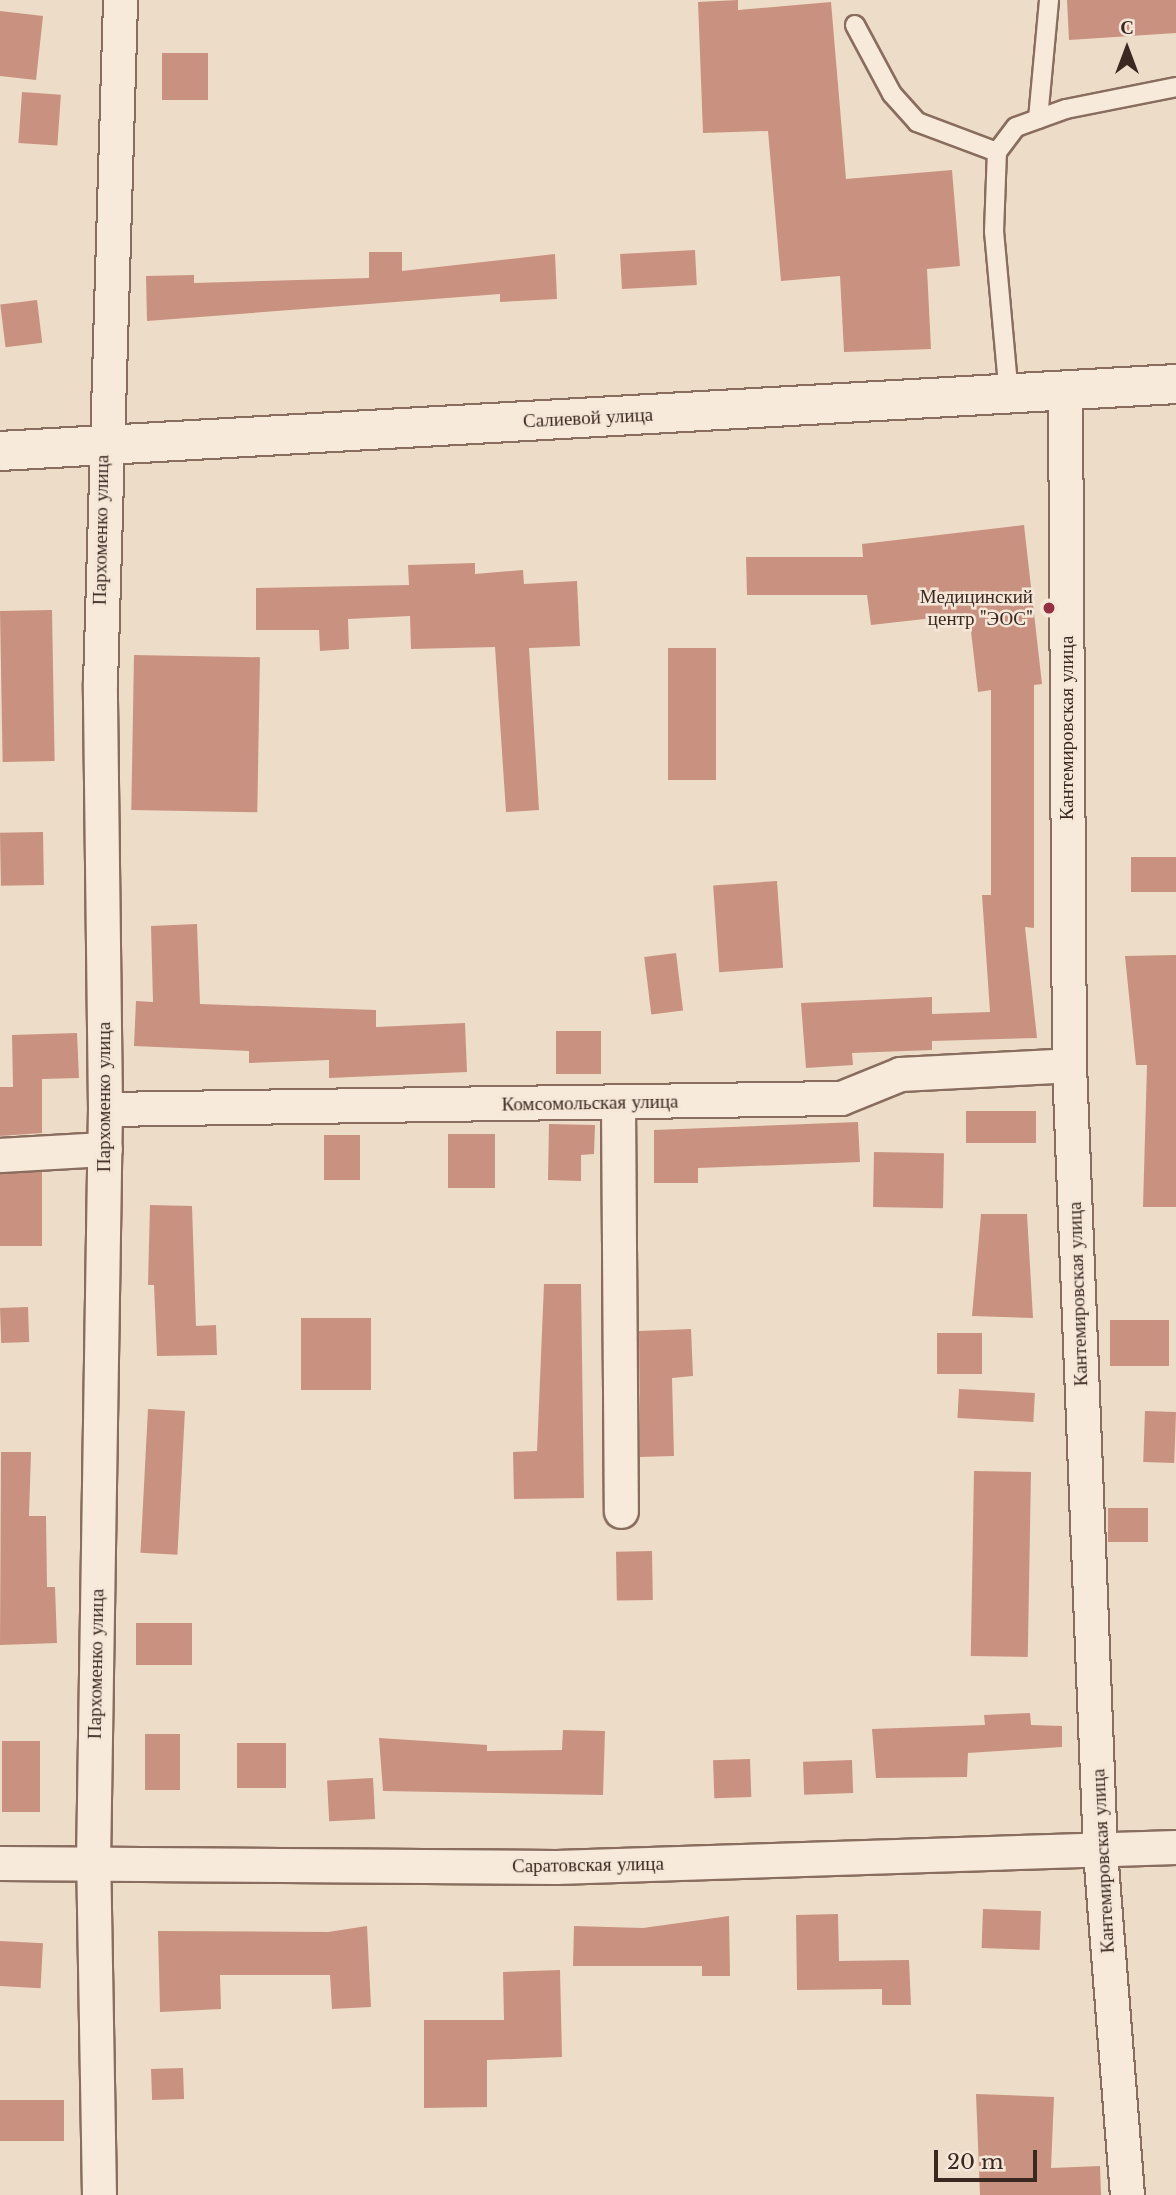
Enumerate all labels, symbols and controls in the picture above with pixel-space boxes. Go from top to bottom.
north arrow [1092,14,1162,84]
text: С [1120,16,1134,39]
street label: Салиевой улица [522,403,654,433]
street label: Пархоменко улица [88,455,114,605]
place label: Медицинский центр "ЭОС" [920,586,1033,630]
marker: Медицинский центр "ЭОС" [1039,598,1059,618]
street label: Кантемировская улица [1056,636,1078,820]
street label: Пархоменко улица [93,1022,115,1172]
street label: Комсомольская улица [501,1090,679,1116]
street label: Кантемировская улица [1063,1201,1093,1387]
street label: Пархоменко улица [83,1589,109,1739]
street label: Кантемировская улица [1087,1768,1119,1954]
street label: Саратовская улица [512,1852,664,1878]
scale bar [938,2136,1041,2180]
text: 20 m [947,2149,1004,2175]

